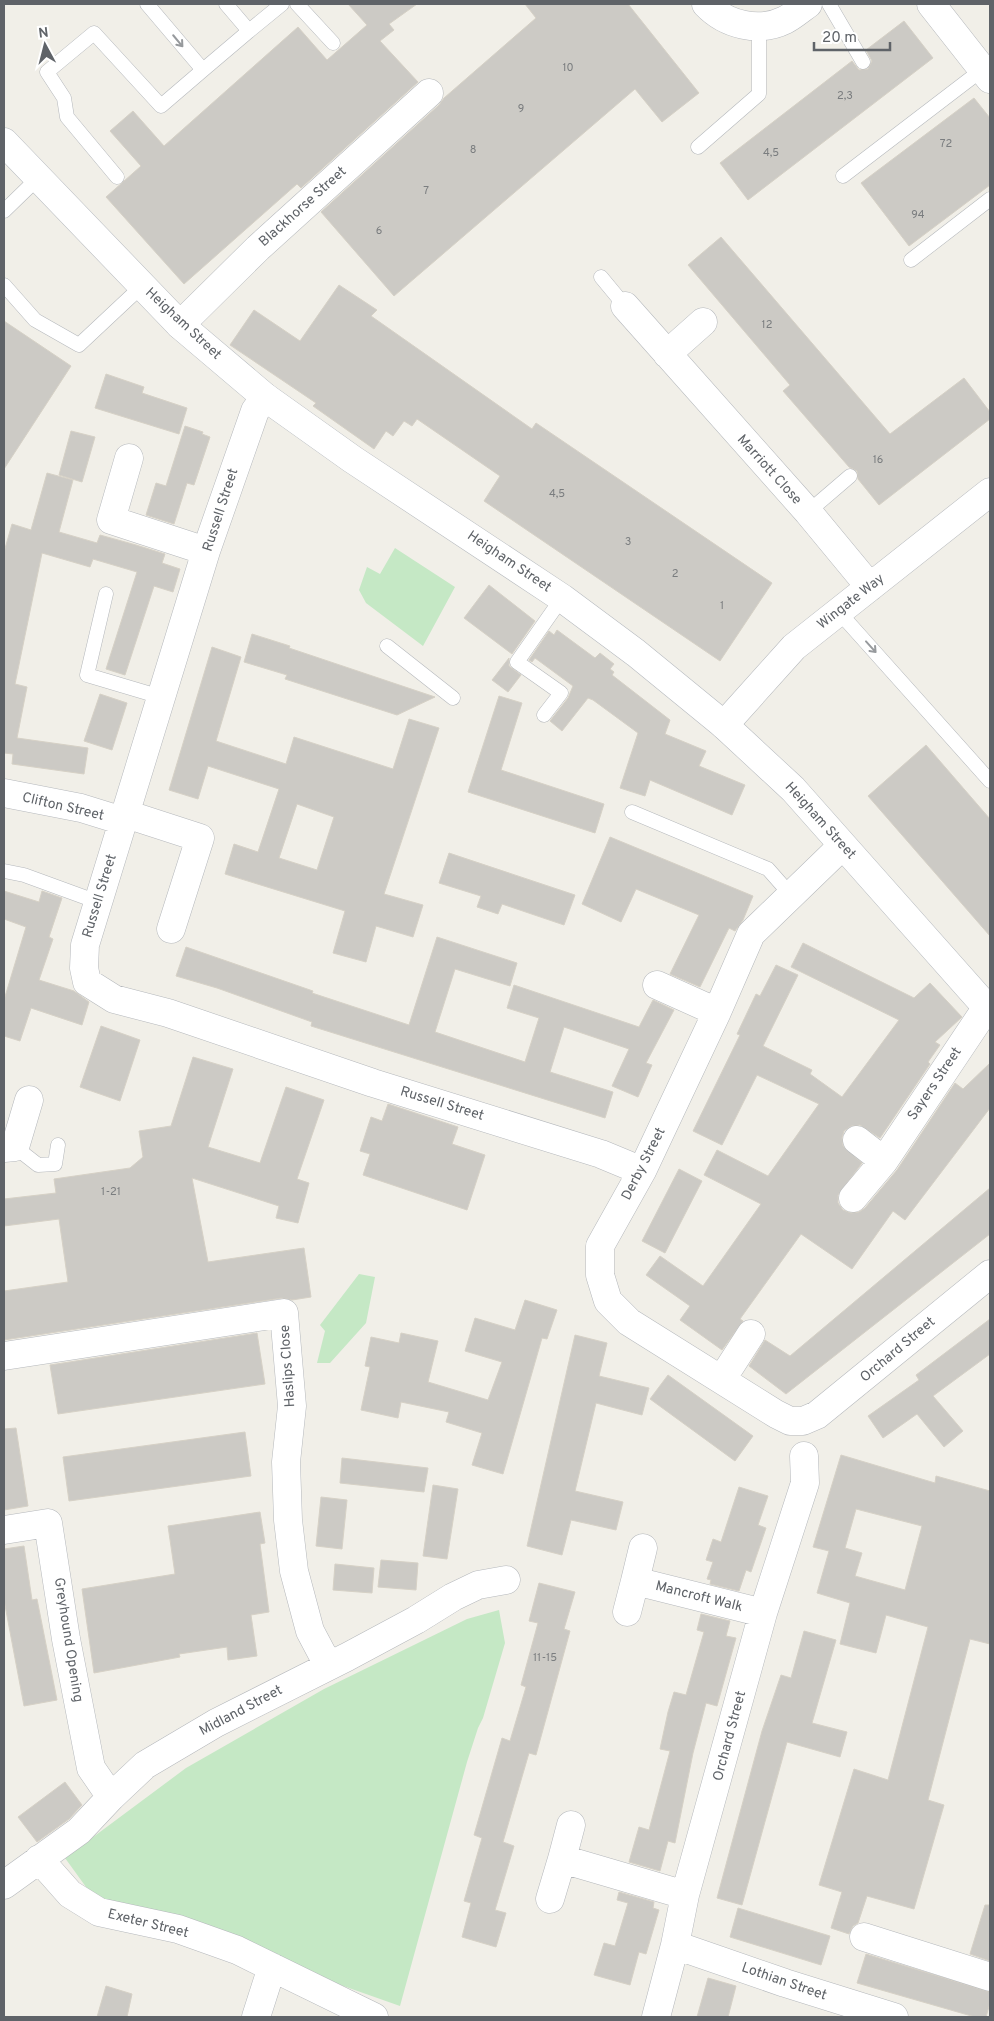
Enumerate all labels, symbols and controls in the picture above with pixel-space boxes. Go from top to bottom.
north arrow [20,20,70,70]
scale bar [814,20,890,52]
text: N [38,25,50,43]
text: 20 m [822,29,857,48]
one-way arrow [173,34,184,47]
house number: 10 [562,61,574,75]
house number: 2,3 [837,89,853,103]
house number: 9 [518,102,524,116]
house number: 72 [940,137,952,151]
house number: 8 [470,143,476,157]
house number: 4,5 [763,146,779,160]
street label: Blackhorse Street [256,163,350,251]
house number: 7 [423,184,429,198]
house number: 94 [911,208,925,222]
house number: 6 [376,224,382,238]
street label: Heigham Street [141,284,225,364]
house number: 12 [762,318,772,332]
street label: Marriott Close [733,431,805,509]
house number: 16 [873,453,883,467]
street label: Russell Street [200,466,242,554]
house number: 4,5 [549,487,565,501]
street label: Heigham Street [464,528,554,596]
house number: 3 [625,535,631,549]
house number: 2 [672,567,678,581]
street label: Wingate Way [814,571,888,633]
house number: 1 [720,599,724,613]
one-way arrow [865,641,877,654]
street label: Heigham Street [781,779,859,863]
street label: Clifton Street [20,789,106,825]
street label: Russell Street [79,852,121,940]
street label: Sayers Street [904,1044,966,1124]
street label: Russell Street [398,1083,486,1125]
street label: Derby Street [618,1125,670,1203]
house number: 1-21 [101,1185,121,1199]
street label: Orchard Street [857,1314,939,1386]
street label: Haslips Close [277,1324,299,1408]
street label: Greyhound Opening [50,1576,86,1704]
street label: Mancroft Walk [654,1578,744,1616]
house number: 11-15 [533,1651,557,1665]
street label: Midland Street [197,1682,285,1740]
street label: Orchard Street [710,1689,750,1783]
street label: Exeter Street [106,1906,190,1942]
street label: Lothian Street [739,1959,829,2005]

